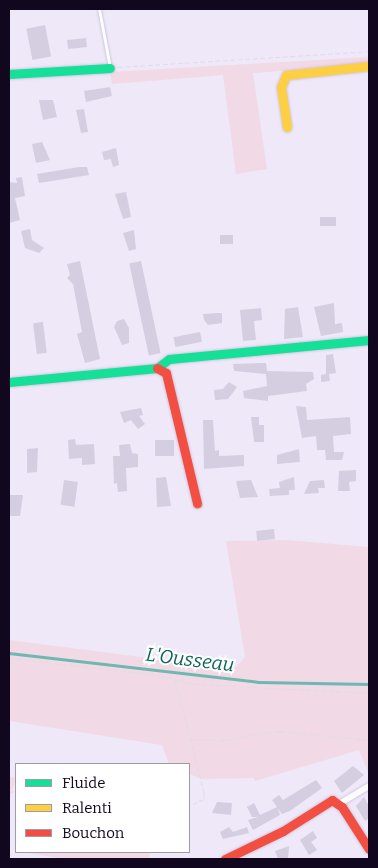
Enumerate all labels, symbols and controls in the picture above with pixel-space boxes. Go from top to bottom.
water label: L'Ousseau [144,643,236,677]
legend [15,763,190,853]
text: Fluide [62,774,105,792]
text: Ralenti [62,799,112,817]
text: Bouchon [62,824,124,842]

